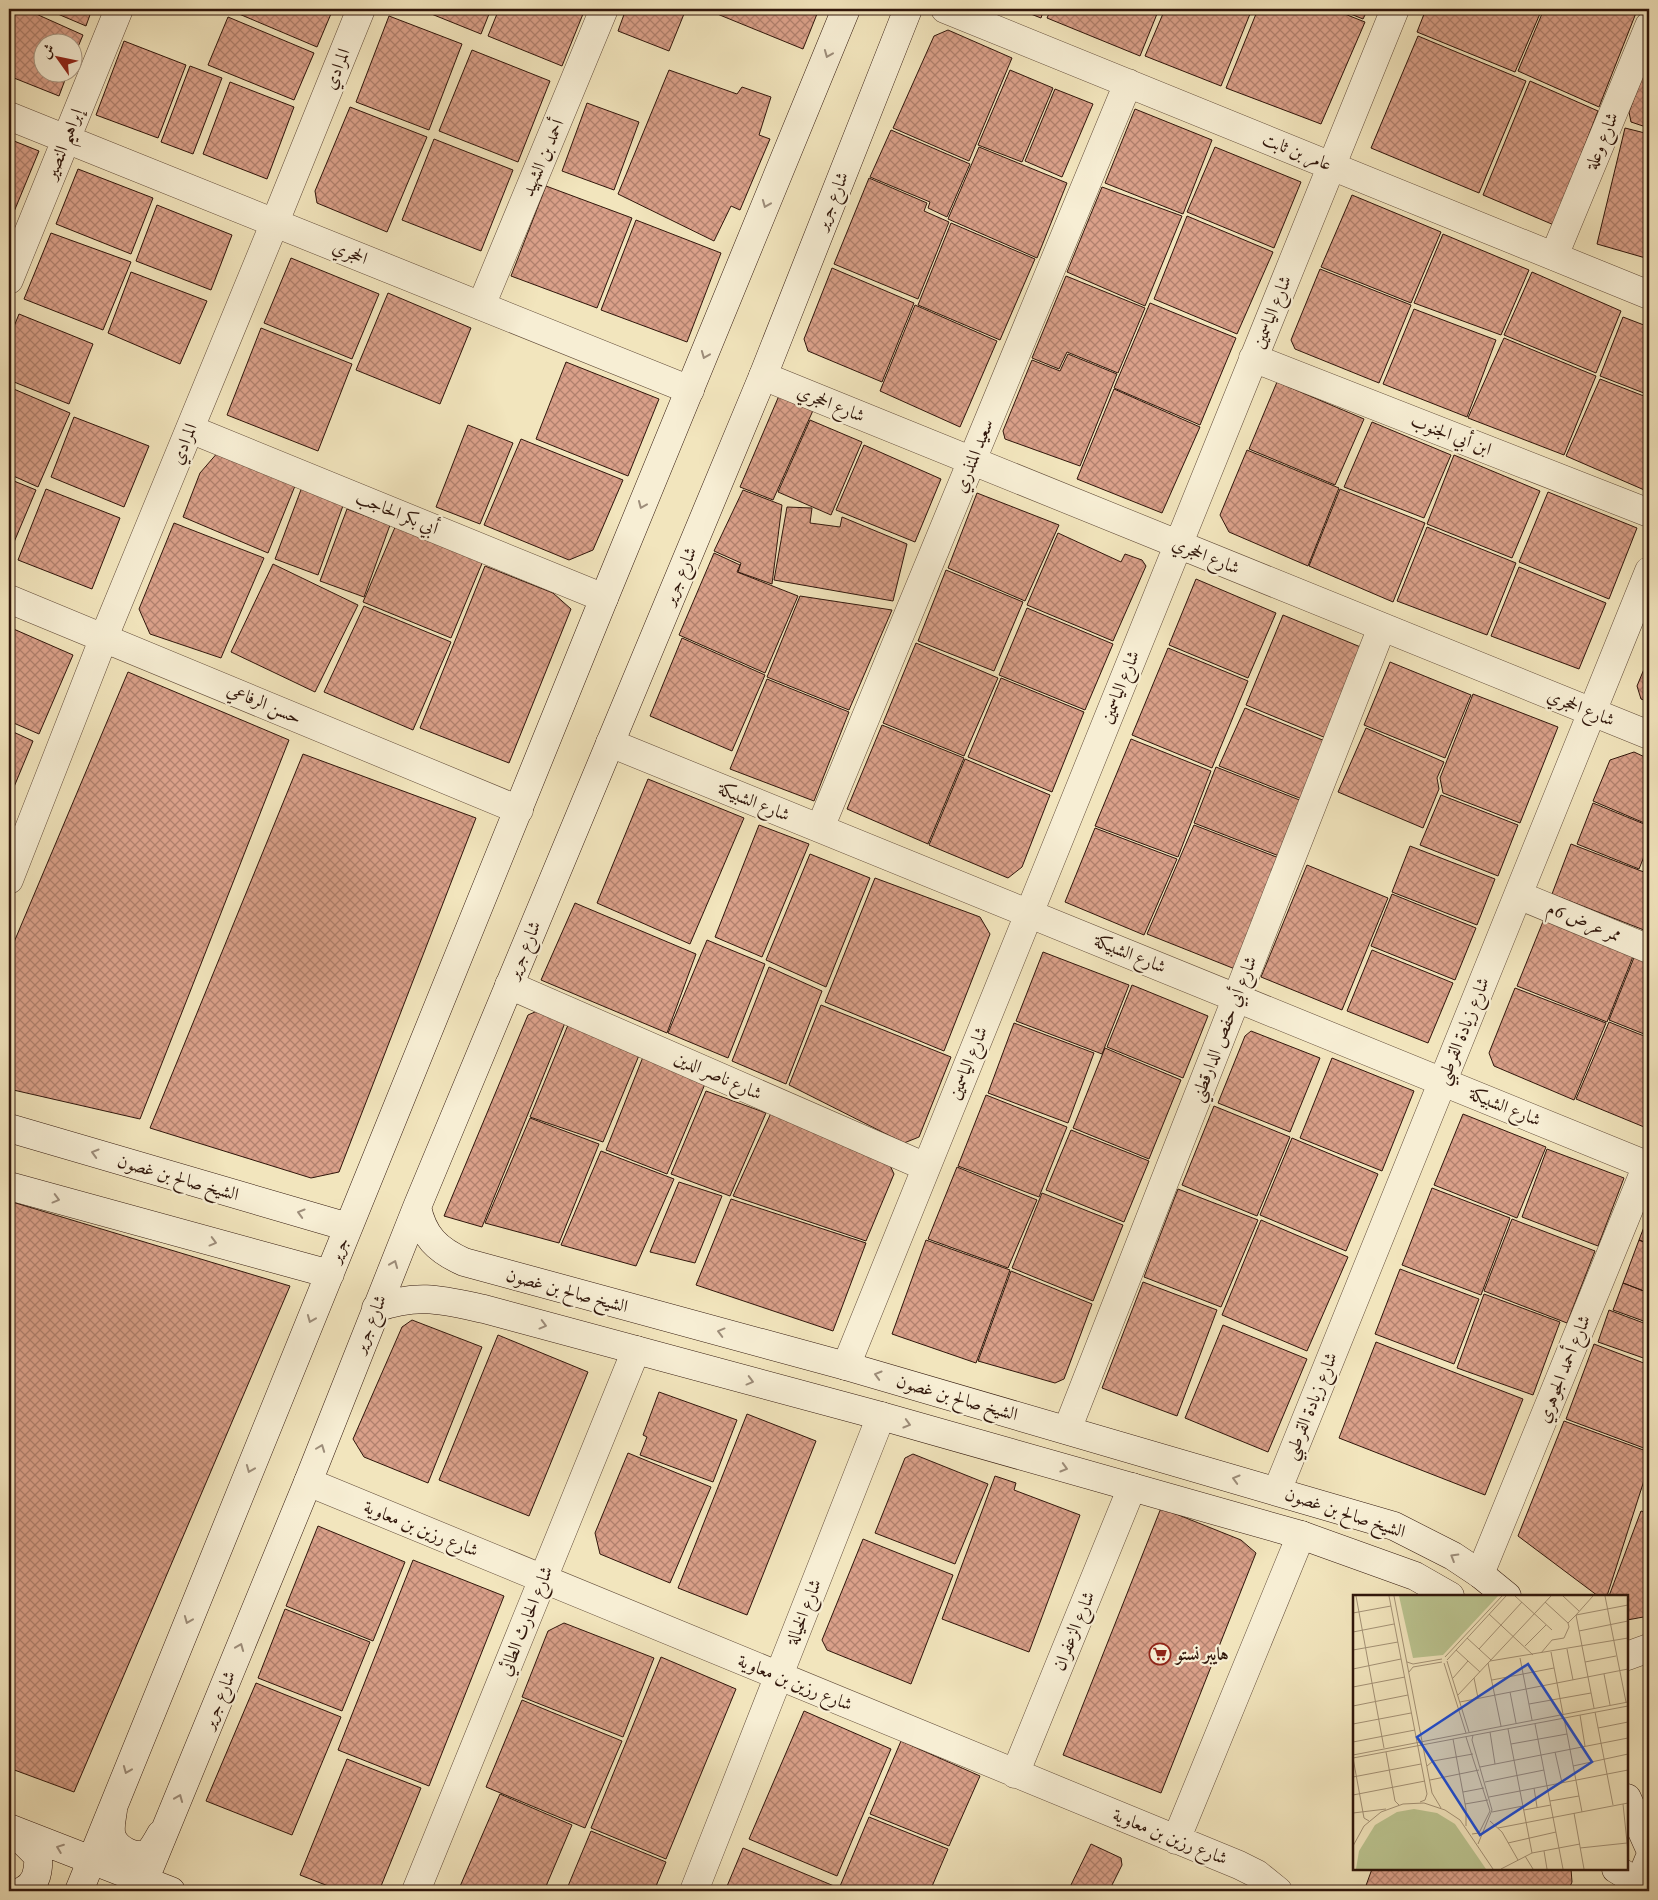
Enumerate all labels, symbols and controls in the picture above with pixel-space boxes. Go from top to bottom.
north arrow [32,32,82,82]
text: ش [37,41,58,62]
street label: المرادي [318,45,358,94]
one-way arrow [823,49,834,58]
street label: إبراهيم النصير [39,104,95,187]
street label: شارع وعلة [1580,109,1627,175]
street label: أحمد بن الشهيد [515,114,570,200]
street label: عامر بن ثابت [1259,128,1335,177]
street label: شارع جرير [809,168,857,237]
one-way arrow [762,199,772,208]
street label: الحجري [328,236,371,273]
street label: شارع الياسمين [1247,272,1300,353]
one-way arrow [700,350,711,359]
street label: شارع الحجري [793,380,868,431]
street label: ابن أبي الجنوب [1406,407,1496,464]
street label: سعيد المنذري [949,416,1002,497]
street label: المرادي [165,420,205,469]
street label: أبي بكر الحاجب [351,484,443,543]
one-way arrow [638,500,649,509]
street label: شارع الحجري [1168,532,1243,583]
street label: شارع جرير [657,543,705,612]
street label: شارع الياسمين [1095,647,1148,728]
street label: حسن الرفاعي [222,678,305,733]
street label: شارع الحجري [1543,684,1618,735]
street label: شارع الشبيكة [713,777,793,830]
street label: ممر عرض 6م [1542,897,1624,951]
street label: شارع جرير [501,917,549,986]
street label: شارع الشبيكة [1089,929,1169,982]
street label: شارع أبي حفص الدارقطني [1184,952,1267,1107]
street label: شارع زيادة القرطبي [1431,974,1500,1090]
street label: شارع الياسمين [943,1023,996,1104]
street label: شارع ناصر الدين [669,1046,766,1108]
street label: شارع الشبيكة [1464,1082,1544,1135]
one-way arrow [91,1149,99,1159]
street label: الشيخ صالح بن غصون [113,1150,241,1210]
one-way arrow [51,1194,59,1204]
one-way arrow [298,1209,306,1219]
street label: جرير [323,1234,355,1268]
one-way arrow [208,1236,217,1247]
one-way arrow [388,1261,398,1269]
street label: الشيخ صالح بن غصون [502,1264,631,1322]
street label: شارع جرير [347,1291,395,1360]
street label: شارع أحمد الجوهري [1530,1311,1599,1427]
one-way arrow [307,1314,317,1323]
one-way arrow [538,1319,547,1330]
one-way arrow [717,1327,726,1338]
street label: شارع زيادة القرطبي [1279,1349,1348,1465]
one-way arrow [873,1370,882,1381]
street label: الشيخ صالح بن غصون [892,1370,1020,1430]
one-way arrow [746,1375,755,1386]
one-way arrow [903,1418,911,1428]
one-way arrow [315,1444,326,1453]
one-way arrow [1059,1462,1068,1473]
one-way arrow [245,1464,256,1473]
one-way arrow [1232,1474,1240,1484]
street label: الشيخ صالح بن غصون [1281,1483,1408,1547]
street label: شارع رزين بن معاوية [359,1495,482,1565]
one-way arrow [1450,1553,1459,1563]
street label: شارع الحارث الطائي [494,1563,561,1680]
street label: شارع الخيالة [781,1576,830,1650]
street label: شارع الزعفران [1048,1588,1103,1675]
inset map [1353,1595,1628,1870]
one-way arrow [184,1615,195,1624]
supermarket icon: هايبر نستو [1148,1642,1172,1666]
one-way arrow [234,1643,245,1652]
place label: هايبر نستو [1174,1643,1229,1666]
street label: شارع رزين بن معاوية [733,1649,856,1719]
street label: شارع جرير [196,1667,244,1736]
one-way arrow [123,1765,133,1774]
one-way arrow [173,1794,183,1802]
street label: شارع رزين بن معاوية [1108,1803,1231,1873]
one-way arrow [57,1844,65,1854]

